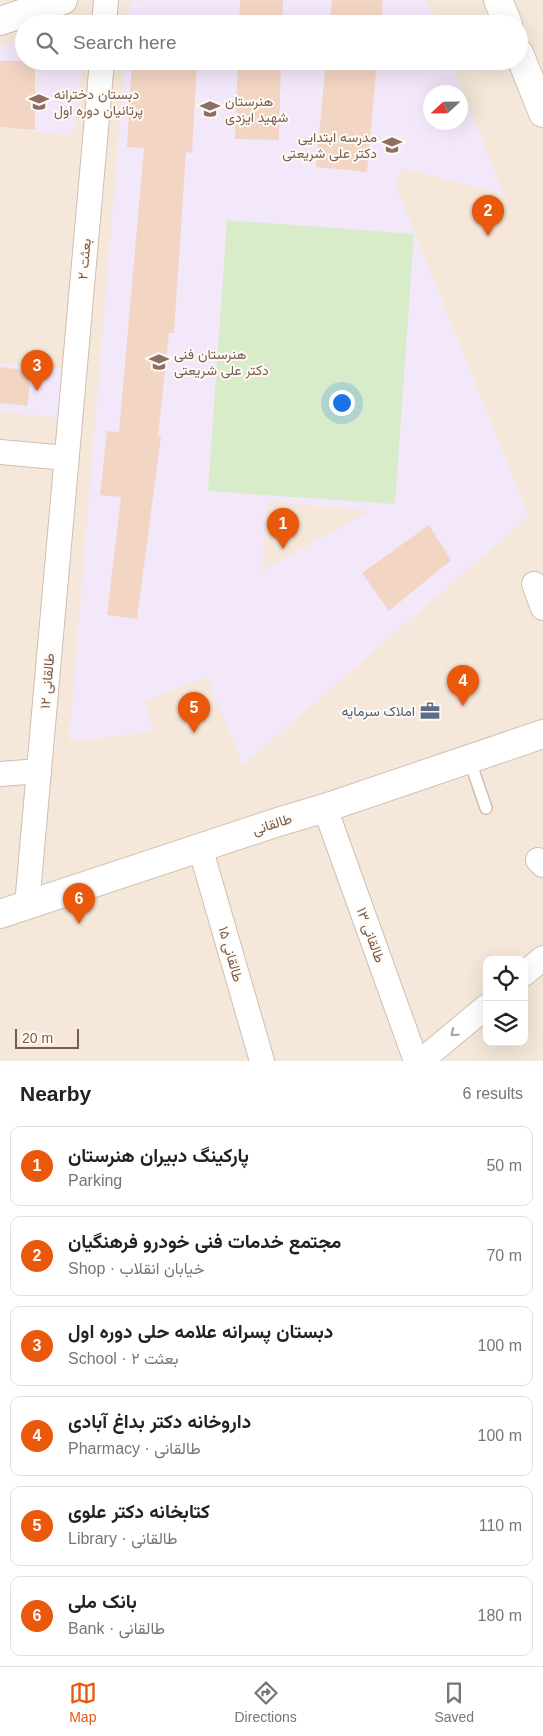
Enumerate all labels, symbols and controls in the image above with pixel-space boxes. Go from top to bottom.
search box [15,15,528,70]
icon: search [33,29,61,57]
text: Search here [73,32,177,53]
north arrow [423,85,468,130]
place label: دبستان دخترانه پرتانیان دوره اول [54,86,143,120]
school or university icon: دبستان دخترانه پرتانیان دوره اول [28,91,50,113]
place label: هنرستان شهید ایزدی [225,93,288,126]
school or university icon: هنرستان شهید ایزدی [199,98,221,120]
place label: مدرسه ابتدایی دکتر علی شریعتی [282,129,377,162]
school or university icon: مدرسه ابتدایی دکتر علی شریعتی [381,134,403,156]
pin: 2 [472,195,504,236]
street label: بعثت ۲ [74,238,95,280]
place label: هنرستان فنی دکتر علی شریعتی [174,346,269,379]
pin: 3 [21,350,53,391]
school or university icon: هنرستان فنی دکتر علی شریعتی [148,351,170,373]
your location [329,390,355,416]
pin: 1 [267,508,299,549]
street label: طالقانی ۱۲ [37,653,58,710]
pin: 4 [447,665,479,706]
pin: 5 [178,692,210,733]
office icon: املاک سرمایه [419,700,441,722]
place label: املاک سرمایه [342,703,415,720]
street label: طالقانی [250,810,294,839]
pin: 6 [63,883,95,924]
street label: طالقانی ۱۳ [353,905,388,965]
street label: طالقانی ۱۵ [215,925,247,984]
map controls [483,956,528,1046]
button: locate [483,956,528,1001]
button: layers [483,1001,528,1046]
scale bar [15,1026,79,1049]
one-way arrow [451,1028,460,1036]
text: 20 m [22,1030,53,1046]
text: Nearby [20,1082,91,1105]
text: 6 results [463,1085,523,1102]
text: پارکینگ دبیران هنرستان [68,1145,249,1166]
text: 1 [33,1157,41,1174]
text: 50 m [486,1157,522,1174]
text: Parking [68,1172,122,1189]
text: مجتمع خدمات فنی خودرو فرهنگیان [68,1231,341,1252]
text: 2 [33,1247,41,1264]
text: 70 m [486,1247,522,1264]
text: Shop · خیابان انقلاب [68,1260,204,1277]
text: دبستان پسرانه علامه حلی دوره اول [68,1321,333,1342]
text: 3 [33,1337,41,1354]
text: 100 m [478,1337,522,1354]
text: School · بعثت ۲ [68,1350,178,1367]
text: داروخانه دکتر بداغ آبادی [68,1411,251,1432]
text: 4 [33,1427,41,1444]
text: 100 m [478,1427,522,1444]
text: Pharmacy · طالقانی [68,1440,201,1457]
text: کتابخانه دکتر علوی [68,1501,210,1522]
text: 5 [33,1517,41,1534]
text: 110 m [479,1517,522,1534]
text: Library · طالقانی [68,1530,177,1547]
text: بانک ملی [68,1591,137,1612]
text: 6 [33,1607,41,1624]
text: 180 m [478,1607,522,1624]
text: Bank · طالقانی [68,1620,165,1637]
tab: Map [69,1679,97,1725]
tab: Directions [235,1679,297,1725]
tab: Saved [434,1679,474,1725]

